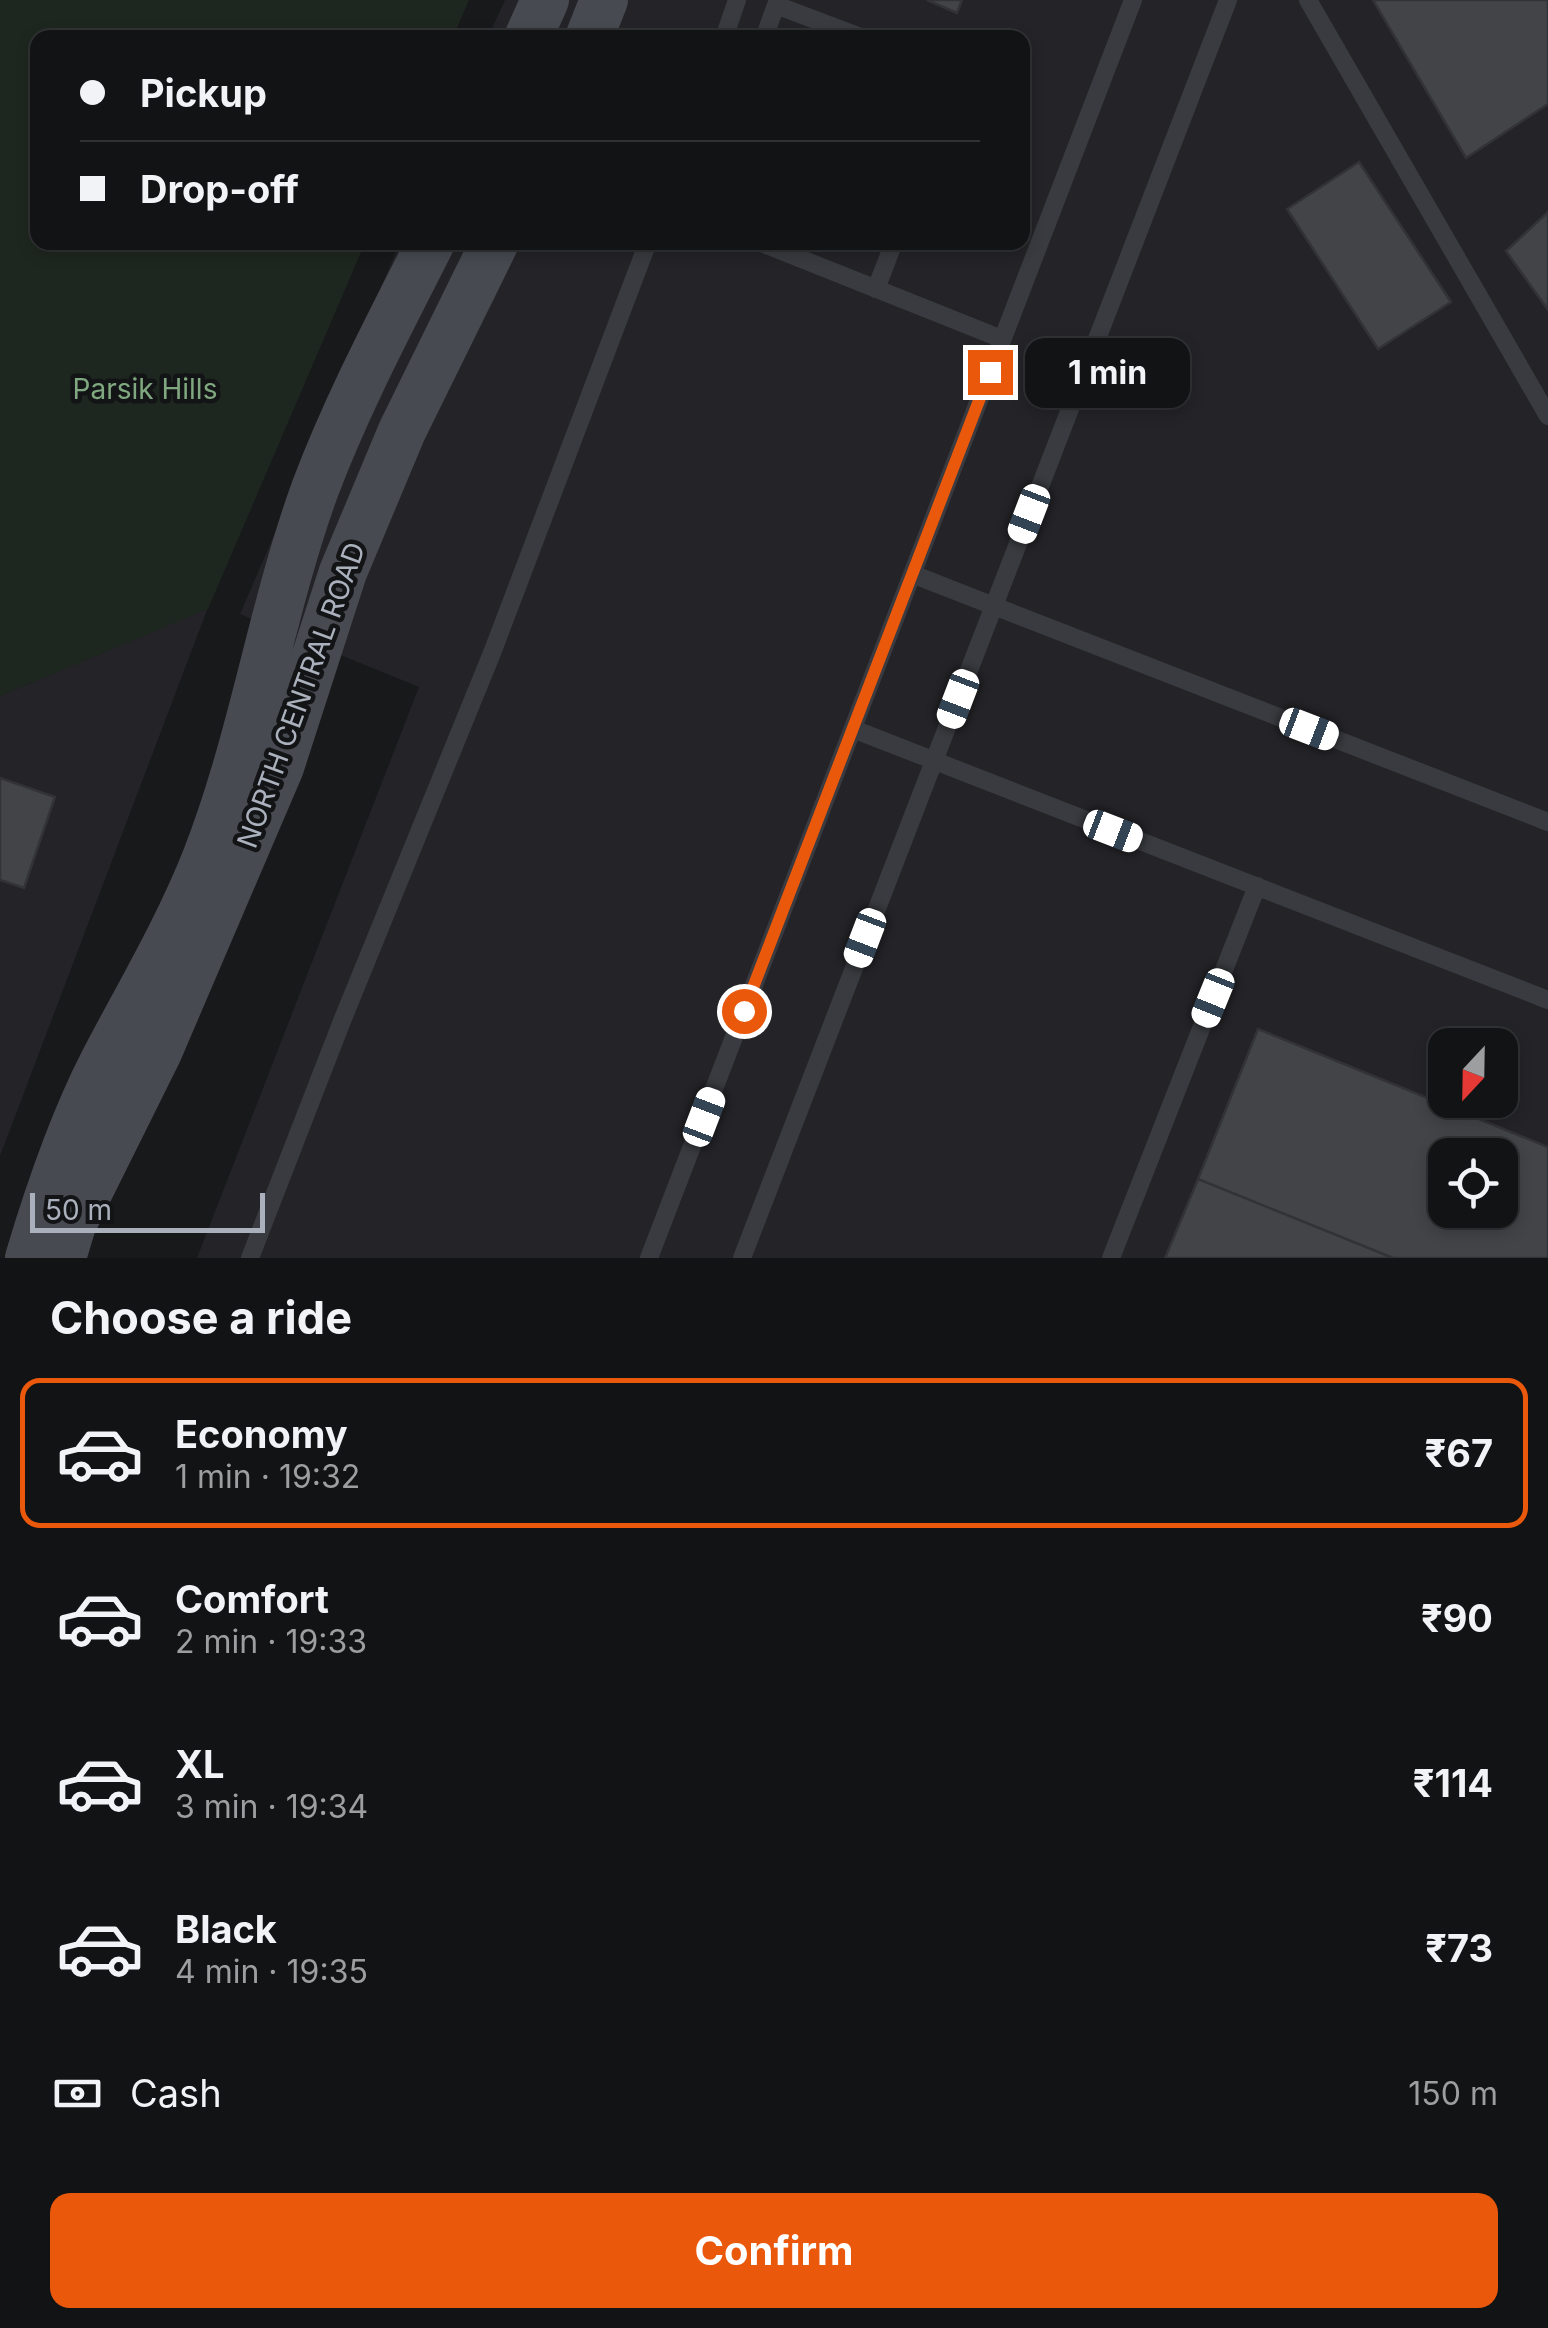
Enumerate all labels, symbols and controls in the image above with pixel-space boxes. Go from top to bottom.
text: Pickup [140,70,267,116]
text: Drop-off [140,166,299,212]
callout: 1 min [1025,337,1190,407]
route end [968,350,1013,395]
text: 1 min [1068,353,1147,392]
park label: Parsik Hills [73,372,217,406]
car [1004,481,1054,547]
street label: NORTH CENTRAL ROAD [230,538,372,852]
car [933,666,983,732]
car [1276,704,1342,754]
car [1080,806,1146,856]
car [840,905,890,971]
car [1188,965,1238,1031]
route start [722,989,767,1034]
north arrow [1428,1028,1518,1118]
map controls [1428,1028,1518,1228]
car [679,1084,729,1150]
button: locate [1428,1138,1518,1228]
scale bar [30,1188,265,1232]
text: 50 m [45,1193,112,1227]
text: Choose a ride [50,1290,352,1345]
icon: car [55,1408,145,1498]
text: Economy [175,1411,348,1457]
text: ₹67 [1425,1430,1493,1476]
text: 1 min · 19:32 [175,1457,360,1496]
icon: car [55,1573,145,1663]
text: Comfort [175,1576,329,1622]
text: ₹90 [1421,1595,1493,1641]
text: 2 min · 19:33 [175,1622,367,1661]
icon: car [55,1738,145,1828]
text: XL [175,1741,225,1787]
text: ₹114 [1413,1760,1493,1806]
text: 3 min · 19:34 [175,1787,368,1826]
icon: car [55,1903,145,1993]
text: Black [175,1906,277,1952]
text: ₹73 [1425,1925,1493,1971]
text: 4 min · 19:35 [175,1952,368,1991]
icon: cash [50,2066,105,2121]
text: Cash [130,2070,222,2116]
text: 150 m [1408,2074,1498,2113]
button: Confirm [50,2193,1498,2308]

